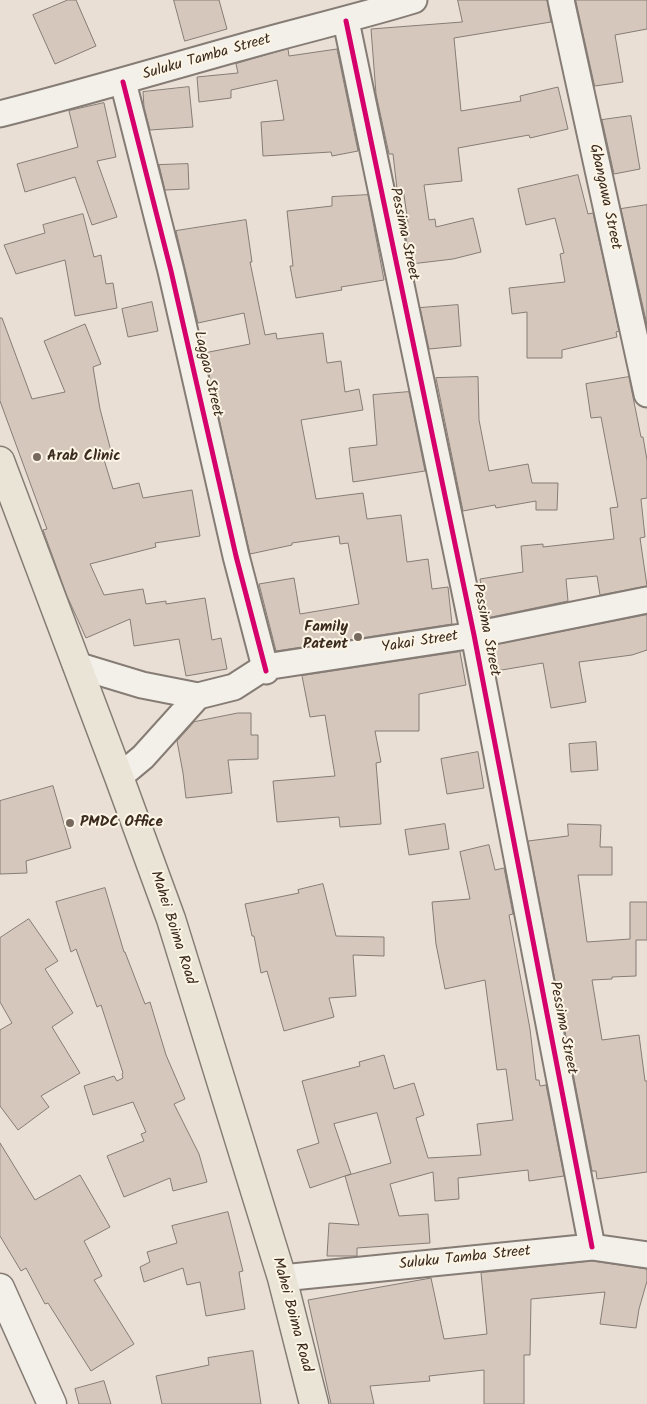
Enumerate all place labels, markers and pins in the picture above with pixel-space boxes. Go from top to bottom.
place label: Arab Clinic [47,448,120,466]
marker: Arab Clinic [31,451,43,463]
place label: Family Patent [303,619,348,654]
marker: Family Patent [352,631,364,643]
place label: PMDC Office [80,814,163,832]
marker: PMDC Office [64,817,76,829]

